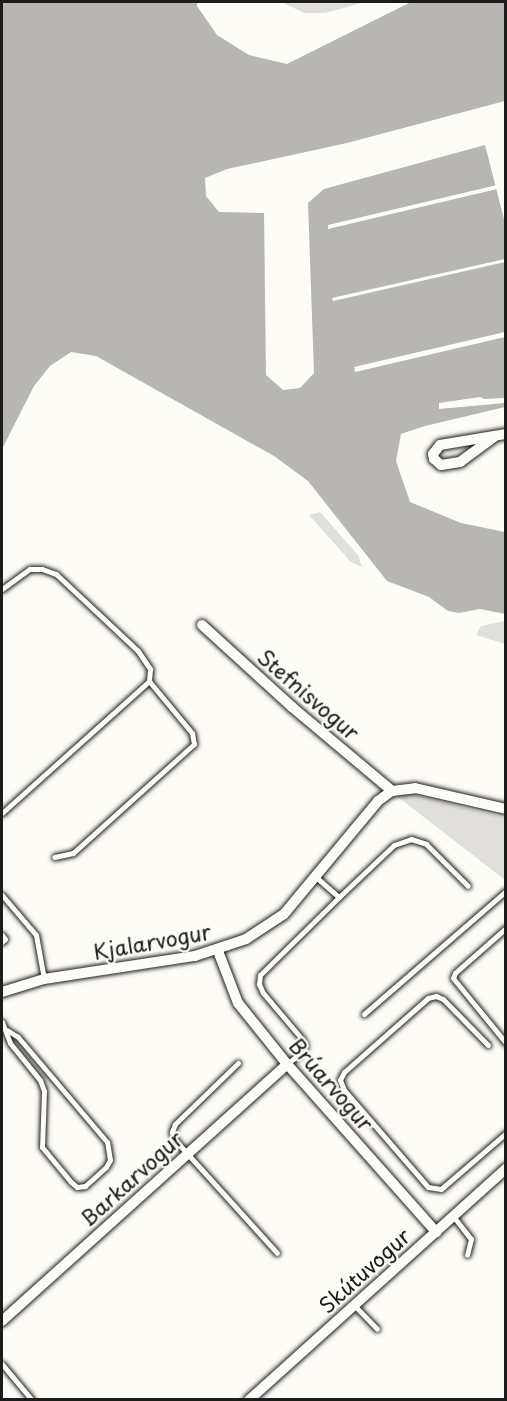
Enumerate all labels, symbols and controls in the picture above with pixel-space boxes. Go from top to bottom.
street label: Stefnisvogur [253,643,365,745]
street label: Kjalarvogur [91,918,213,964]
street label: Brúarvogur [285,1033,379,1135]
street label: Barkarvogur [75,1125,187,1231]
street label: Skútuvogur [313,1223,415,1317]

